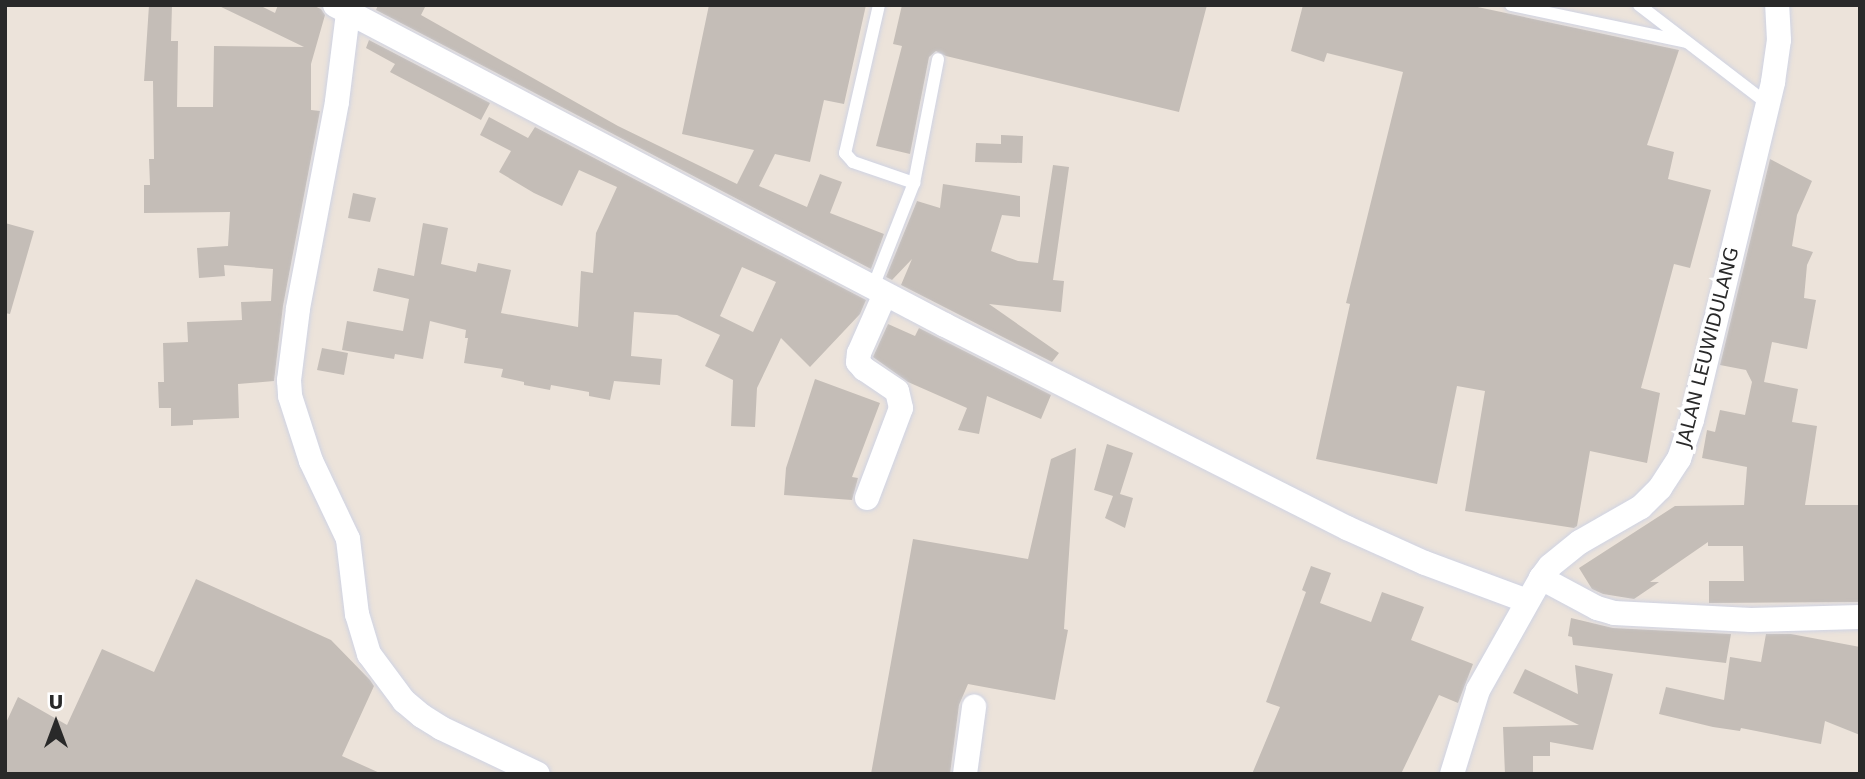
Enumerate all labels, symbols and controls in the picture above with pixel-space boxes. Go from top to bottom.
street label: JALAN LEUWIDULANG [1672,245,1744,449]
north arrow [21,688,91,758]
text: U [48,691,64,713]

